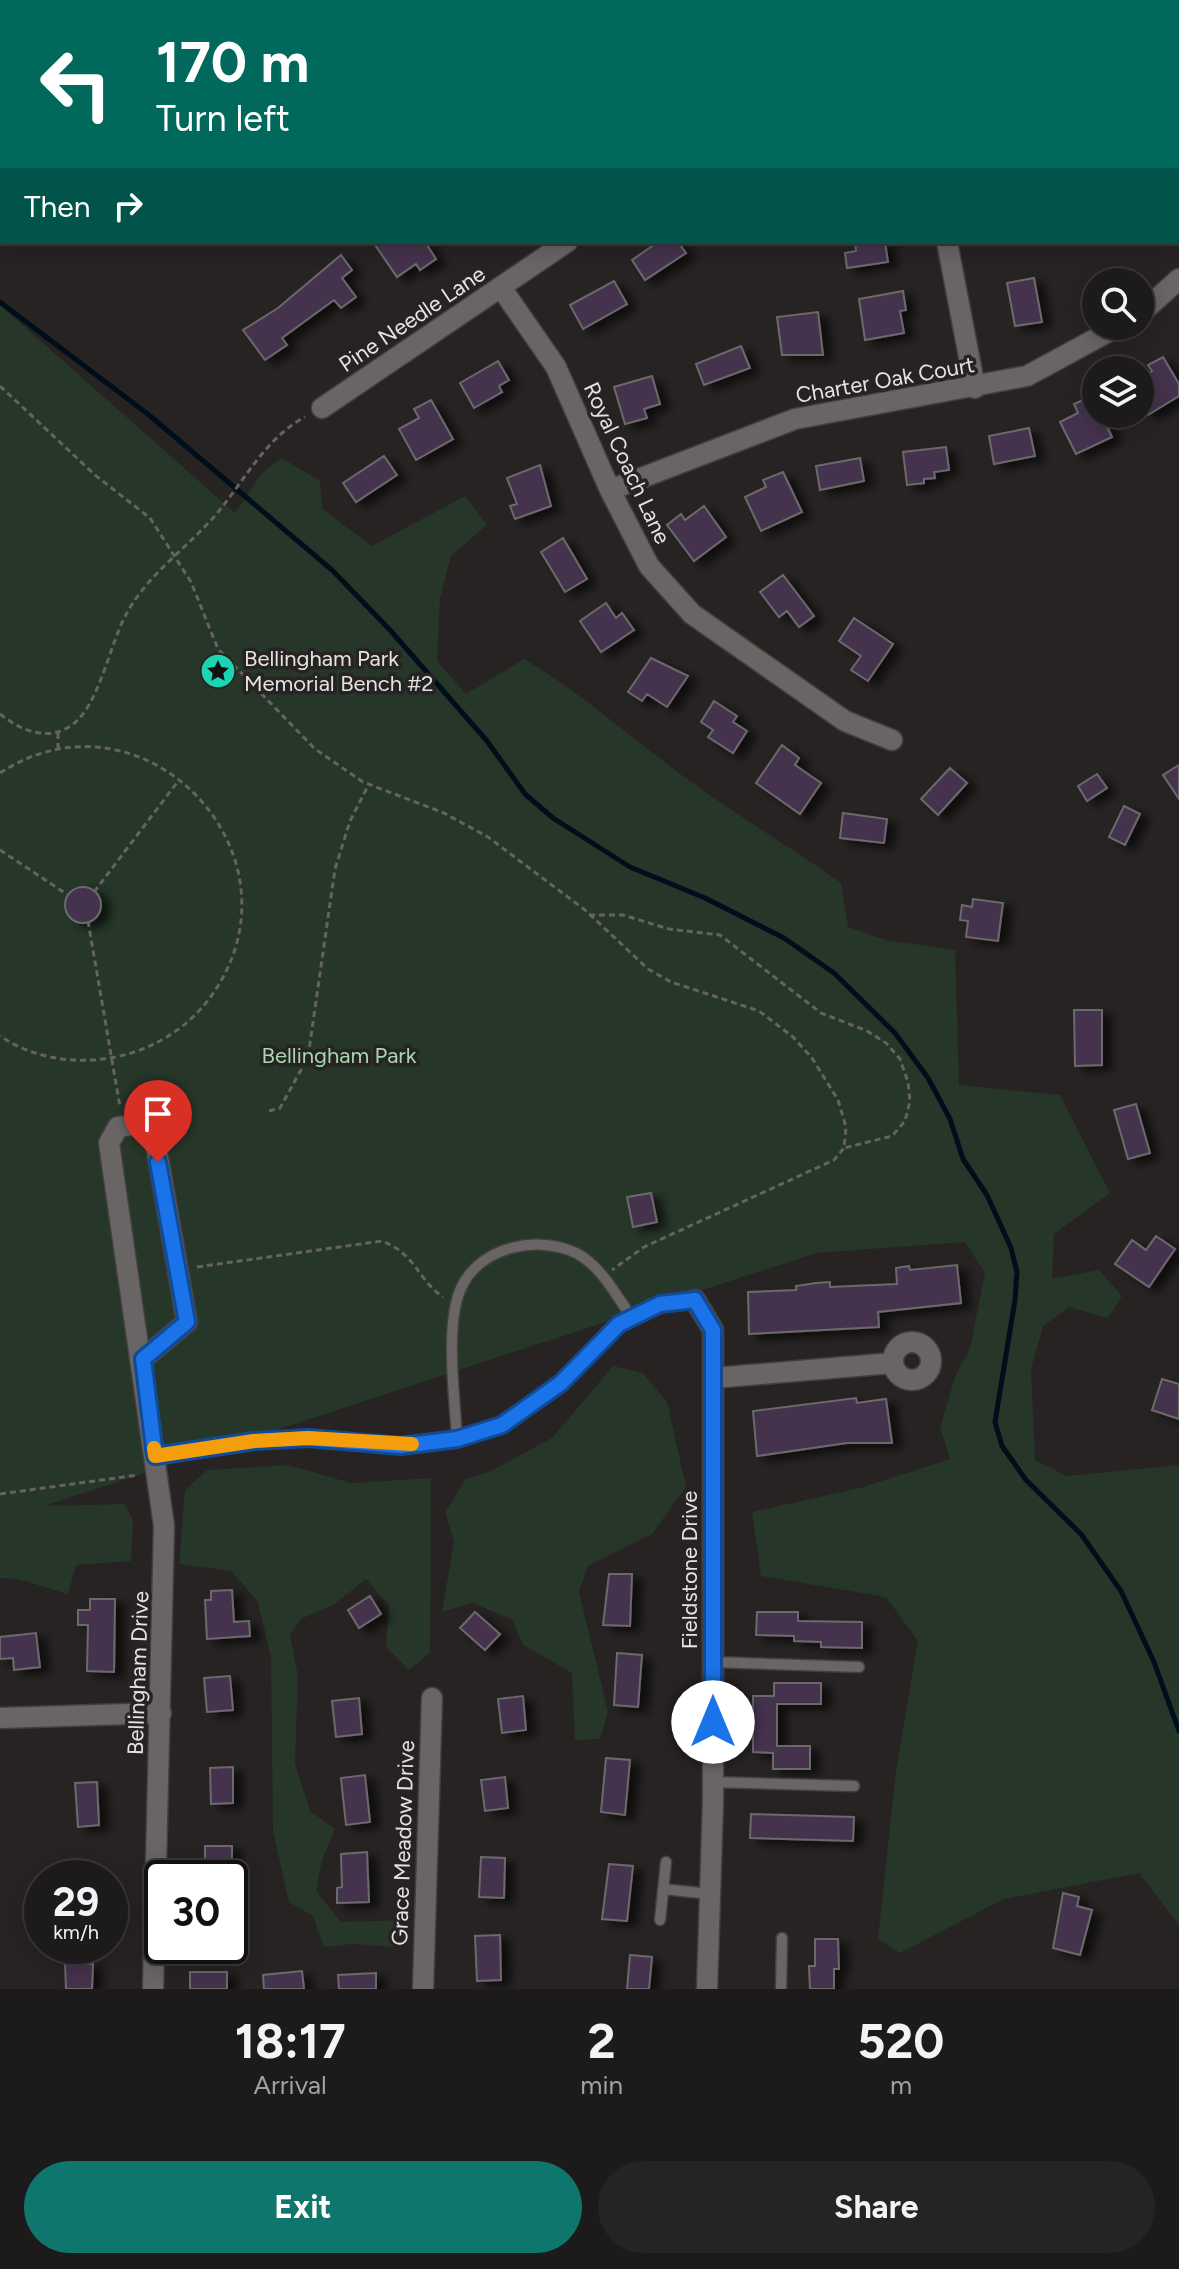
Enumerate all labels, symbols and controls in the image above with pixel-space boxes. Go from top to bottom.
text: 170 m [156,29,309,96]
icon: left [24,32,128,136]
text: Turn left [156,97,290,140]
icon: right [106,184,150,228]
text: Then [24,188,90,225]
street label: Pine Needle Lane [334,260,490,378]
map controls [1082,268,1154,428]
button: search [1082,268,1154,340]
street label: Charter Oak Court [794,351,976,409]
button: layers [1082,356,1154,428]
street label: Royal Coach Lane [578,378,676,548]
place label: Bellingham Park Memorial Bench #2 [244,645,434,697]
place icon: Bellingham Park Memorial Bench #2 [199,652,237,690]
park label: Bellingham Park [262,1042,417,1069]
pin [124,1080,192,1162]
icon: arrive [136,1092,180,1136]
street label: Fieldstone Drive [676,1491,703,1649]
street label: Bellingham Drive [122,1591,154,1755]
position arrow [671,1680,755,1764]
street label: Grace Meadow Drive [386,1740,420,1946]
speed limit sign: 30 [144,1860,248,1964]
text: 29 [53,1878,99,1926]
text: km/h [53,1920,99,1944]
text: 18:17 [235,2012,346,2070]
text: 2 [588,2012,616,2070]
text: 520 [858,2012,944,2070]
text: Arrival [253,2069,327,2101]
text: min [580,2069,623,2101]
text: m [890,2069,912,2101]
button: Exit [24,2161,582,2253]
button: Share [598,2161,1155,2253]

